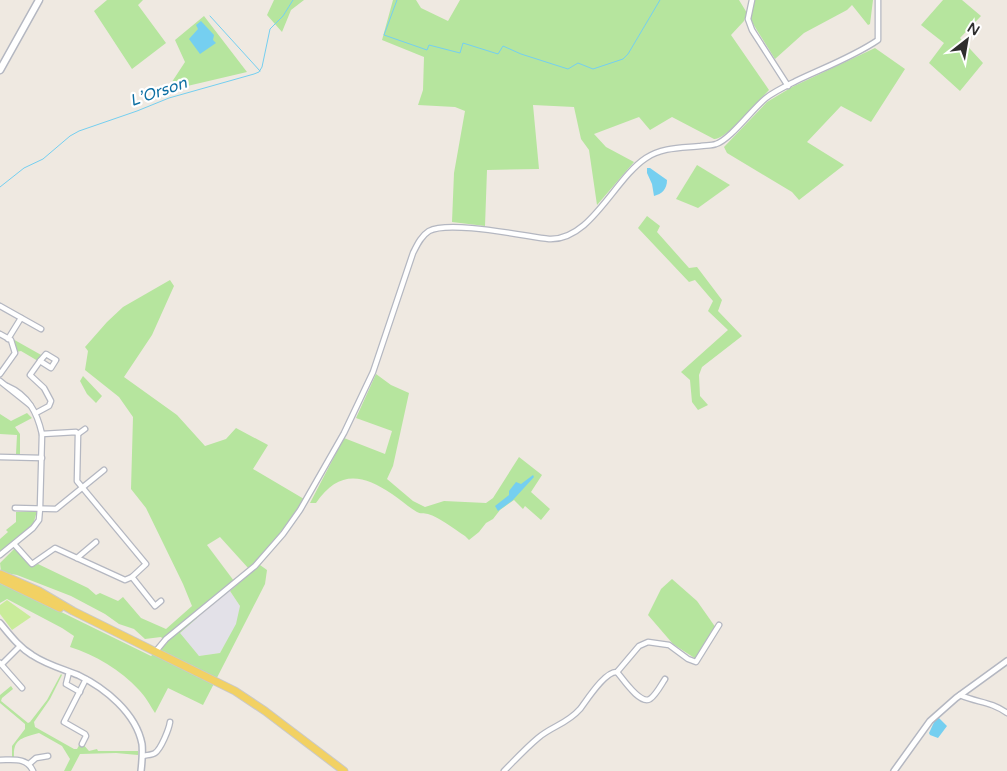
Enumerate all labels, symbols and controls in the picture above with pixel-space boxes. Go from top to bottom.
north arrow [942,15,992,65]
text: N [964,19,983,39]
water label: L’Orson [127,72,191,111]

